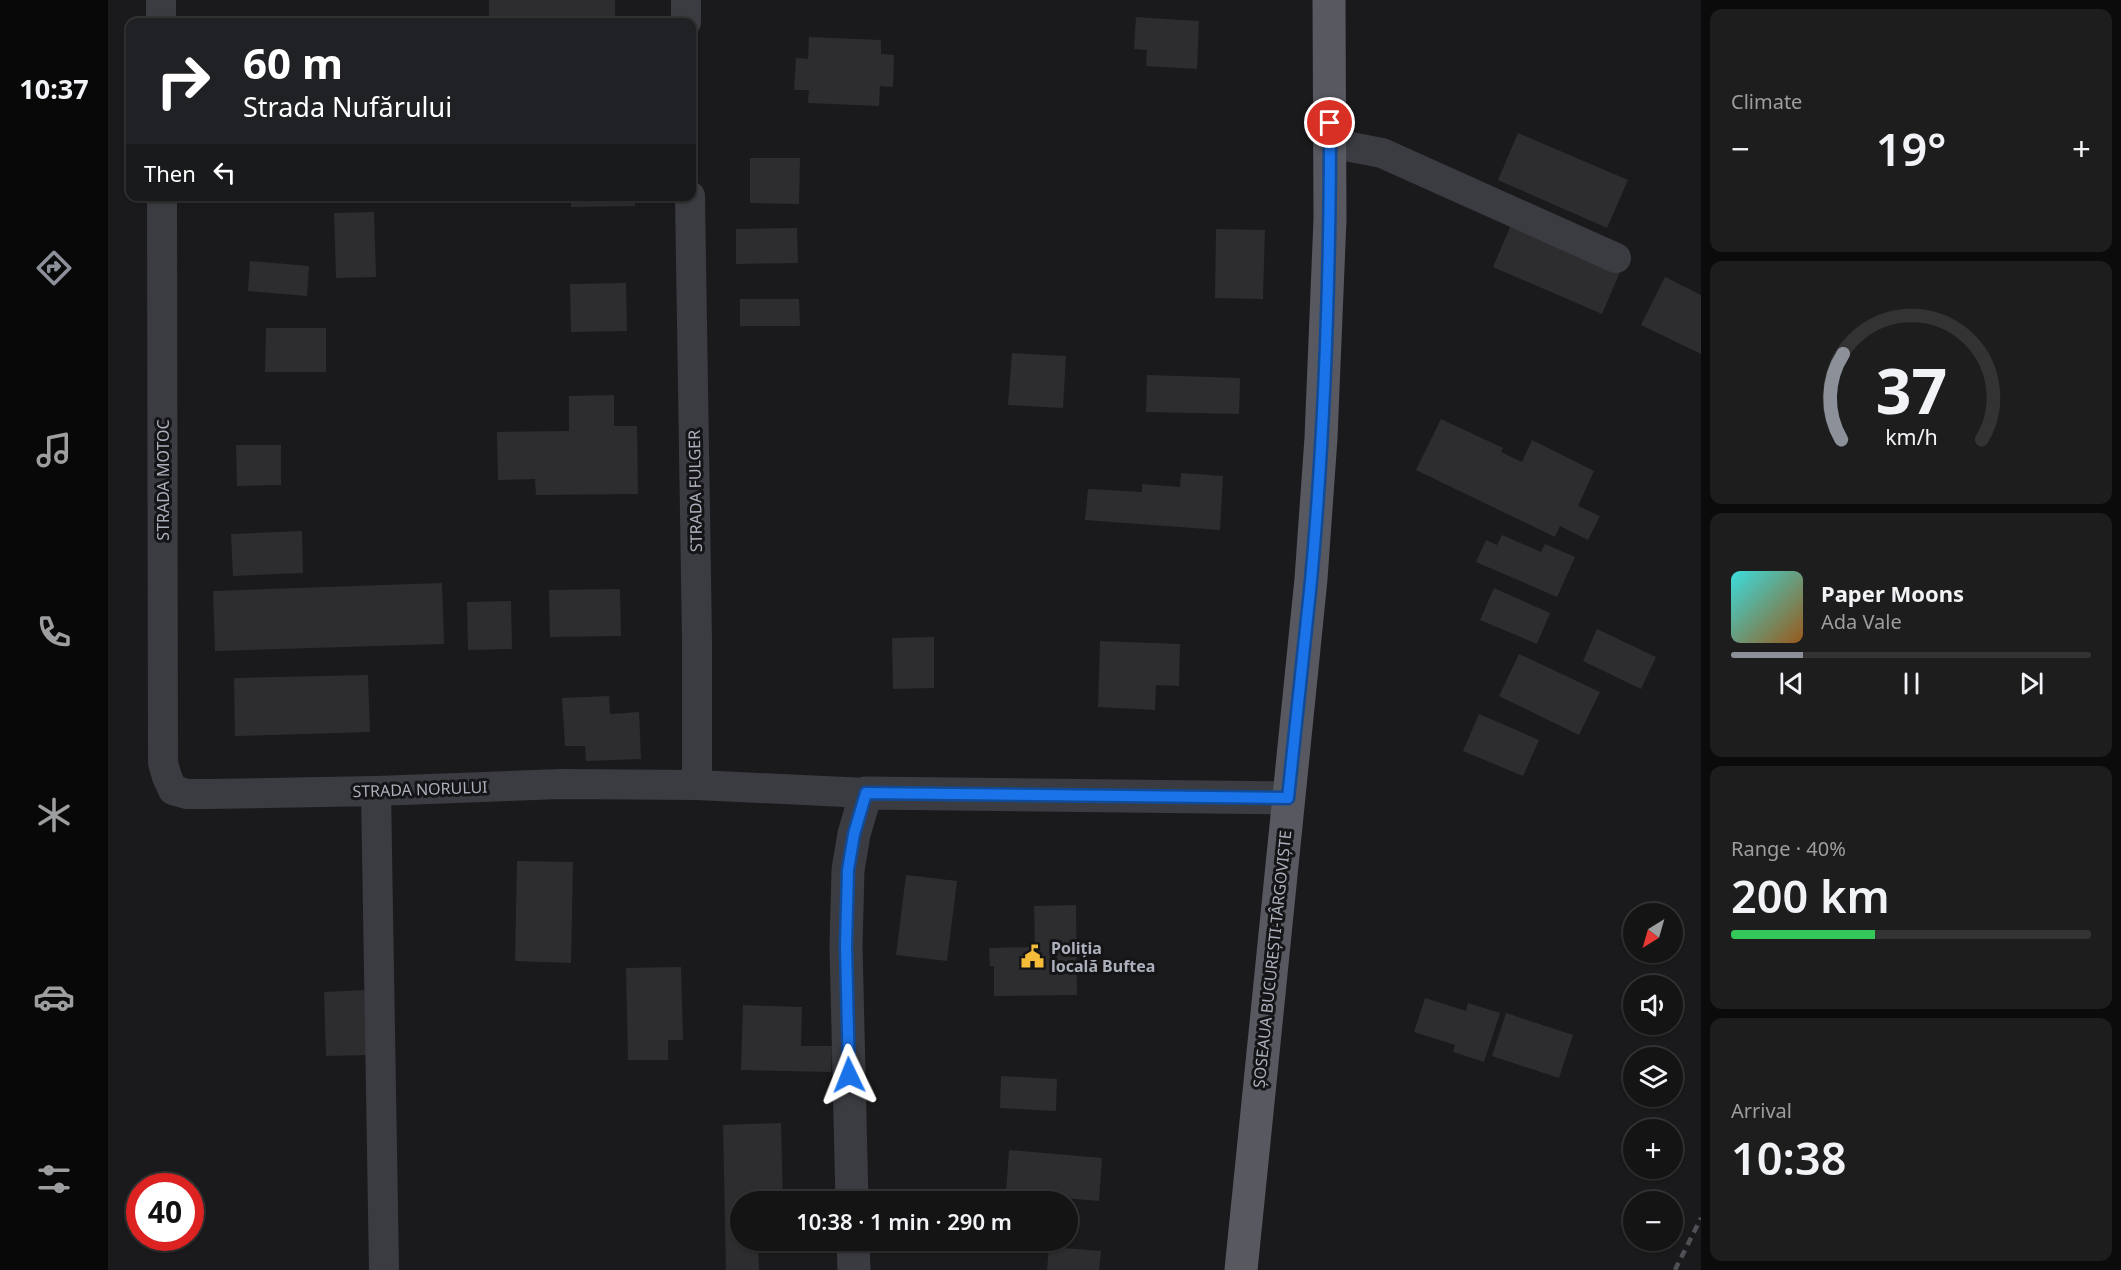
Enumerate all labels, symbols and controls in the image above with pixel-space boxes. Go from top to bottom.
text: 60 m [243,34,343,91]
icon: right [144,42,222,120]
text: 10:37 [19,70,89,107]
text: Strada Nufărului [243,88,452,125]
text: Climate [1731,88,1802,115]
pin [1304,97,1355,148]
icon: arrive [1313,106,1346,139]
text: 19° [1876,118,1946,179]
text: − [1731,126,1750,171]
text: + [2072,126,2091,171]
icon: left [208,156,241,189]
text: Then [144,158,196,188]
icon: directions [33,247,75,289]
text: 37 [1875,347,1947,432]
street label: STRADA MOTOC [152,419,174,541]
text: km/h [1885,422,1937,451]
icon: music [33,429,75,471]
street label: STRADA FULGER [683,430,707,552]
text: Paper Moons [1821,578,1964,608]
text: Ada Vale [1821,608,1902,635]
icon: phone [33,611,75,653]
icon: previous [1775,667,1808,700]
icon: pause [1895,667,1928,700]
icon: next [2015,667,2048,700]
street label: STRADA NORULUI [352,776,488,802]
icon: climate [33,794,75,836]
street label: ȘOSEAUA BUCUREȘTI-TÂRGOVIȘTE [1248,829,1296,1089]
text: Range · 40% [1731,835,1846,862]
text: 200 km [1731,865,1890,926]
north arrow [1623,903,1683,963]
map controls [1623,903,1683,1251]
place label: Poliția locală Buftea [1051,937,1155,977]
public building icon: Poliția locală Buftea [1020,944,1046,970]
button: sound [1623,975,1683,1035]
icon: car [33,976,75,1018]
position arrow [817,1043,881,1107]
button: layers [1623,1047,1683,1107]
text: Arrival [1731,1097,1792,1124]
button: + [1623,1119,1683,1179]
text: 10:38 [1731,1127,1846,1188]
icon: filters [33,1158,75,1200]
speed limit sign: 40 [126,1173,204,1251]
button: − [1623,1191,1683,1251]
text: 10:38 · 1 min · 290 m [796,1206,1012,1236]

